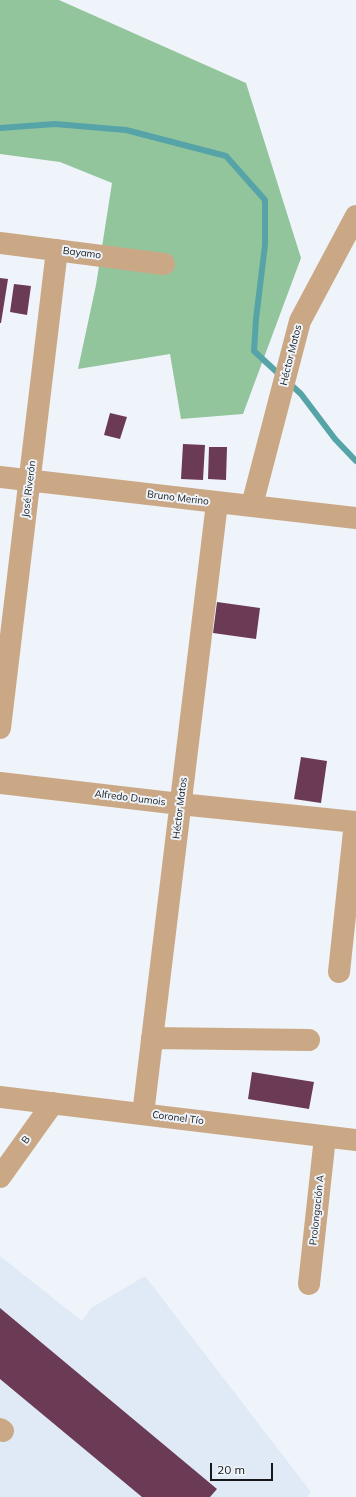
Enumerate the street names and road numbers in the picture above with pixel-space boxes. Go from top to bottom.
street label: Bayamo [62,245,102,261]
street label: Héctor Matos [278,323,304,387]
street label: José Riverón [20,460,38,518]
street label: Bruno Merino [147,488,209,508]
street label: Héctor Matos [170,776,190,840]
street label: Alfredo Dumois [94,788,166,808]
street label: Coronel Tío [152,1109,204,1127]
street label: B [19,1134,33,1146]
street label: Prolongación A [307,1174,327,1246]

